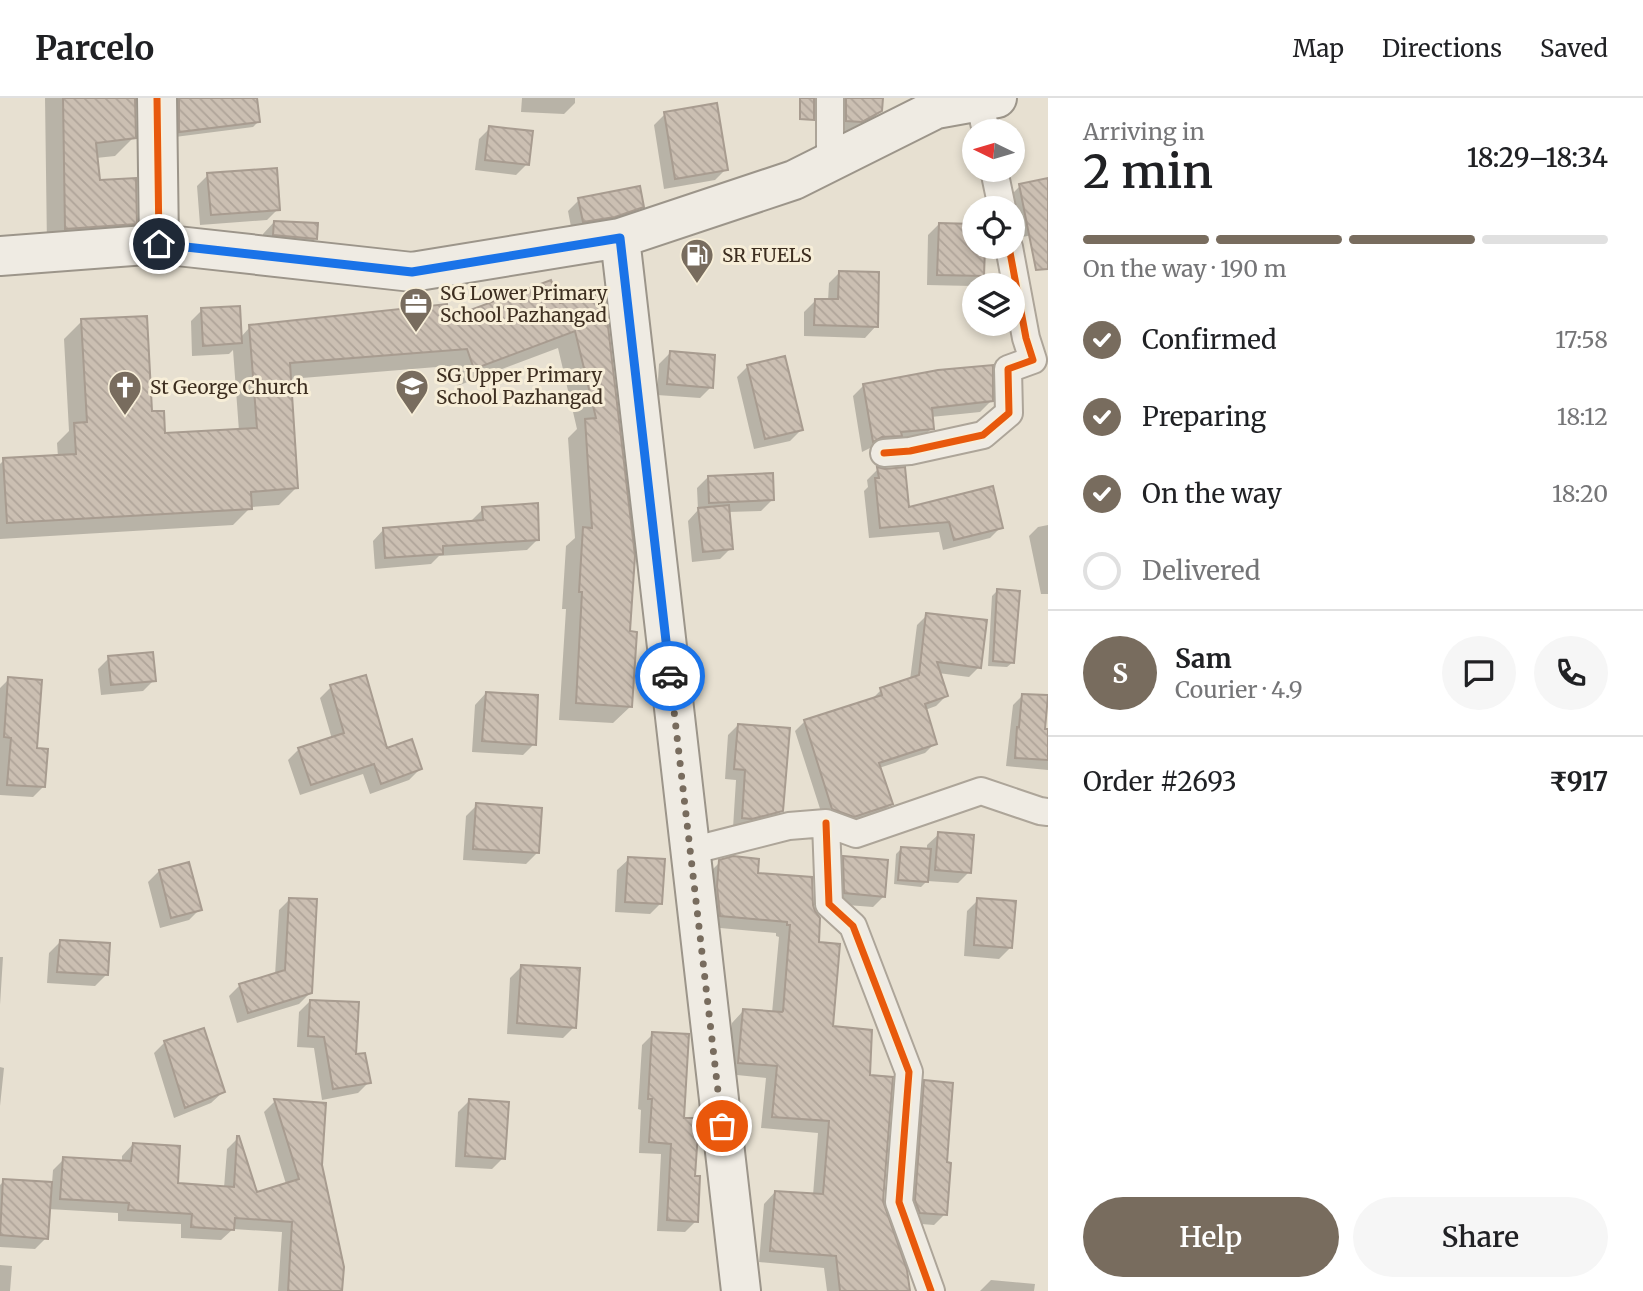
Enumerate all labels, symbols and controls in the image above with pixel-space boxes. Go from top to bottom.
text: Parcelo [35,28,154,69]
text: Map [1293,33,1344,64]
text: Directions [1382,33,1502,64]
text: Saved [1540,33,1608,64]
text: Arriving in [1083,117,1205,146]
north arrow [962,119,1026,182]
map controls [962,119,1025,336]
text: 18:29–18:34 [1467,141,1608,174]
text: 2 min [1083,143,1213,201]
button: locate [962,196,1025,259]
pin [129,214,189,274]
icon: home [140,225,178,263]
fuel station icon: SR FUELS [678,236,716,285]
place label: SR FUELS [722,243,812,267]
text: On the way · 190 m [1083,254,1287,283]
button: layers [962,273,1025,336]
place label: SG Lower Primary School Pazhangad [440,281,608,327]
office icon: SG Lower Primary School Pazhangad [397,285,435,334]
icon: check [1083,321,1121,359]
text: Confirmed [1142,323,1277,356]
text: 17:58 [1555,325,1608,354]
place label: SG Upper Primary School Pazhangad [436,363,603,409]
school or university icon: SG Upper Primary School Pazhangad [393,367,431,416]
church icon: St George Church [106,368,144,417]
place label: St George Church [150,375,309,399]
icon: check [1083,398,1121,436]
text: Preparing [1142,400,1266,433]
text: 18:12 [1557,402,1608,431]
icon: check [1083,475,1121,513]
text: On the way [1142,477,1282,510]
text: 18:20 [1552,479,1608,508]
text: Delivered [1142,554,1261,587]
button: chat [1442,636,1516,710]
button: phone [1534,636,1608,710]
courier [635,641,705,711]
text: Sam [1175,642,1232,675]
icon: car [651,657,689,695]
text: S [1112,657,1128,690]
text: Courier · 4.9 [1175,675,1303,704]
text: Order #2693 [1083,765,1237,798]
text: ₹917 [1549,765,1608,798]
pin [692,1096,752,1156]
icon: bag [703,1107,741,1145]
button: Help [1083,1197,1339,1277]
button: Share [1353,1197,1608,1277]

